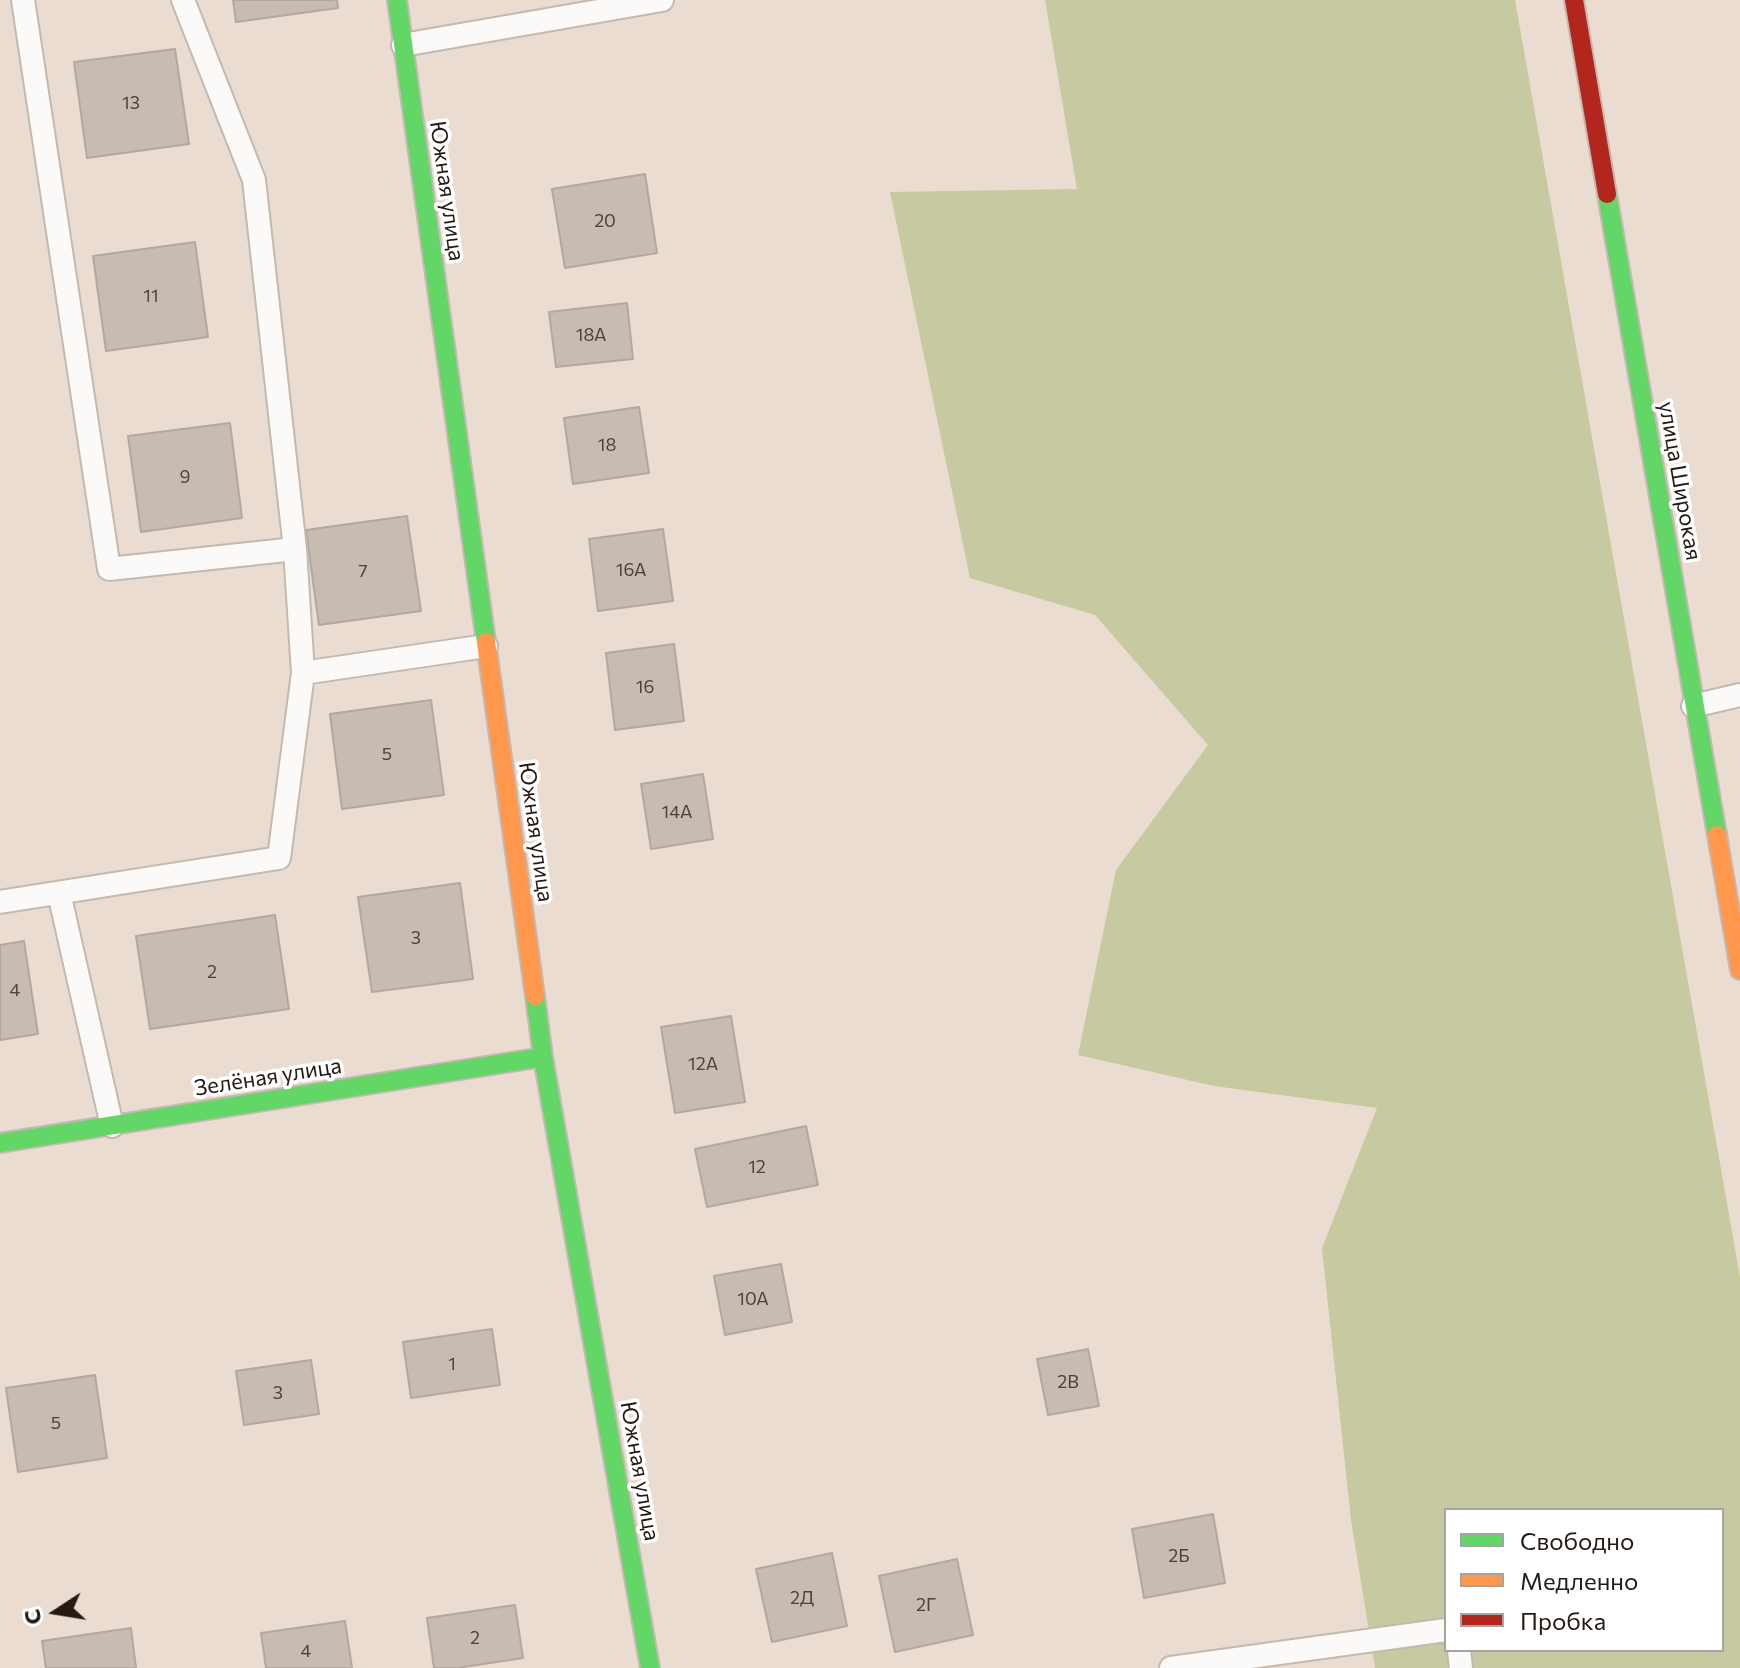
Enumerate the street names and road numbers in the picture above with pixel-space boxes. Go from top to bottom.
street label: Южная улица [424,119,470,263]
street label: улица Широкая [1653,400,1707,562]
street label: Южная улица [513,760,559,904]
street label: Зелёная улица [193,1052,343,1102]
street label: Южная улица [615,1399,665,1543]

